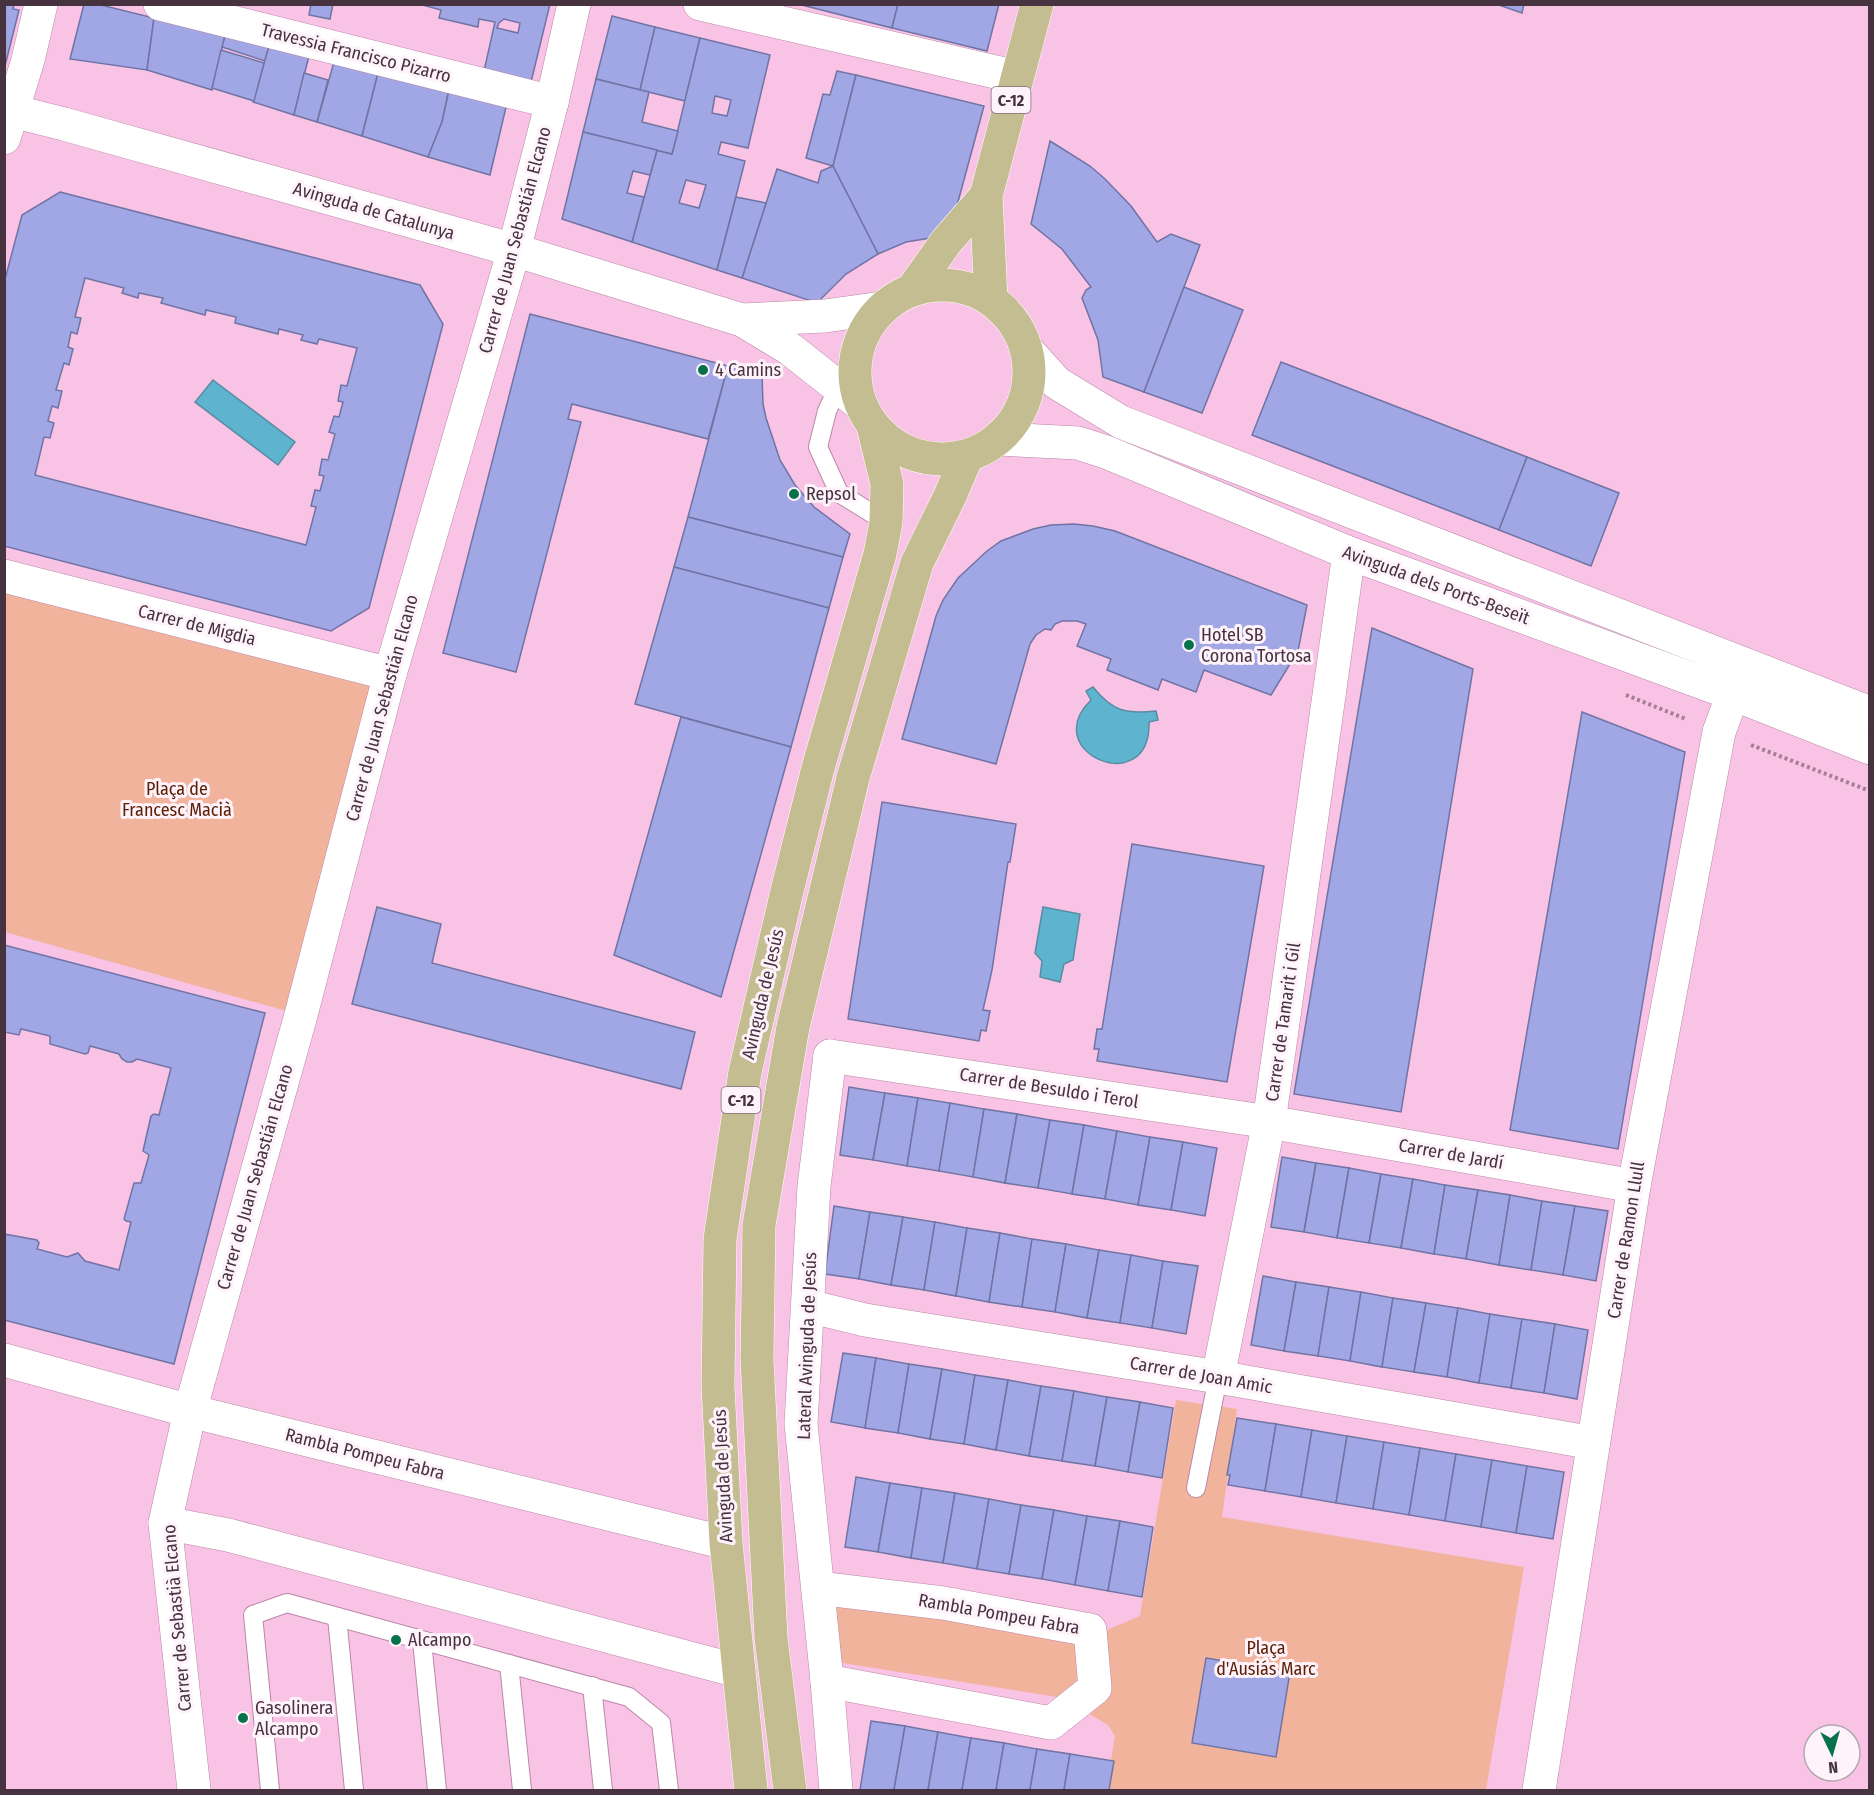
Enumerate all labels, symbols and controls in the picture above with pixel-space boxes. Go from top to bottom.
street label: Travessia Francisco Pizarro [259,19,453,87]
road number: C-12 [992,87,1030,113]
street label: Carrer de Juan Sebastián Elcano [474,124,556,356]
street label: Avinguda de Catalunya [291,177,457,245]
place label: 4 Camins [715,359,782,381]
marker: 4 Camins [696,363,710,377]
place label: Repsol [806,483,856,505]
marker: Repsol [787,487,801,501]
street label: Avinguda dels Ports-Beseït [1339,541,1533,629]
street label: Carrer de Juan Sebastián Elcano [341,592,423,824]
street label: Carrer de Migdia [136,600,258,650]
place label: Hotel SB Corona Tortosa [1201,624,1312,667]
marker: Hotel SB Corona Tortosa [1182,638,1196,652]
park label: Plaça de Francesc Macià [122,778,232,821]
street label: Avinguda de Jesús [737,926,789,1061]
street label: Carrer de Tamarit i Gil [1261,941,1305,1103]
street label: Carrer de Juan Sebastián Elcano [212,1062,298,1292]
street label: Carrer de Besuldo i Terol [958,1063,1140,1113]
road number: C-12 [722,1087,760,1113]
street label: Carrer de Jardí [1397,1134,1506,1174]
street label: Carrer de Ramon Llull [1603,1160,1649,1320]
street label: Lateral Avinguda de Jesús [793,1251,821,1440]
street label: Carrer de Joan Amic [1128,1352,1274,1398]
street label: Avinguda de Jesús [709,1409,737,1543]
street label: Rambla Pompeu Fabra [283,1424,447,1485]
street label: Carrer de Sebastià Elcano [158,1524,196,1712]
street label: Rambla Pompeu Fabra [917,1589,1082,1639]
place label: Alcampo [408,1629,471,1651]
marker: Alcampo [389,1633,403,1647]
park label: Plaça d'Ausiás Marc [1216,1637,1316,1680]
place label: Gasolinera Alcampo [255,1697,334,1740]
marker: Gasolinera Alcampo [236,1711,250,1725]
north arrow [1802,1723,1862,1783]
text: N [1828,1758,1839,1777]

